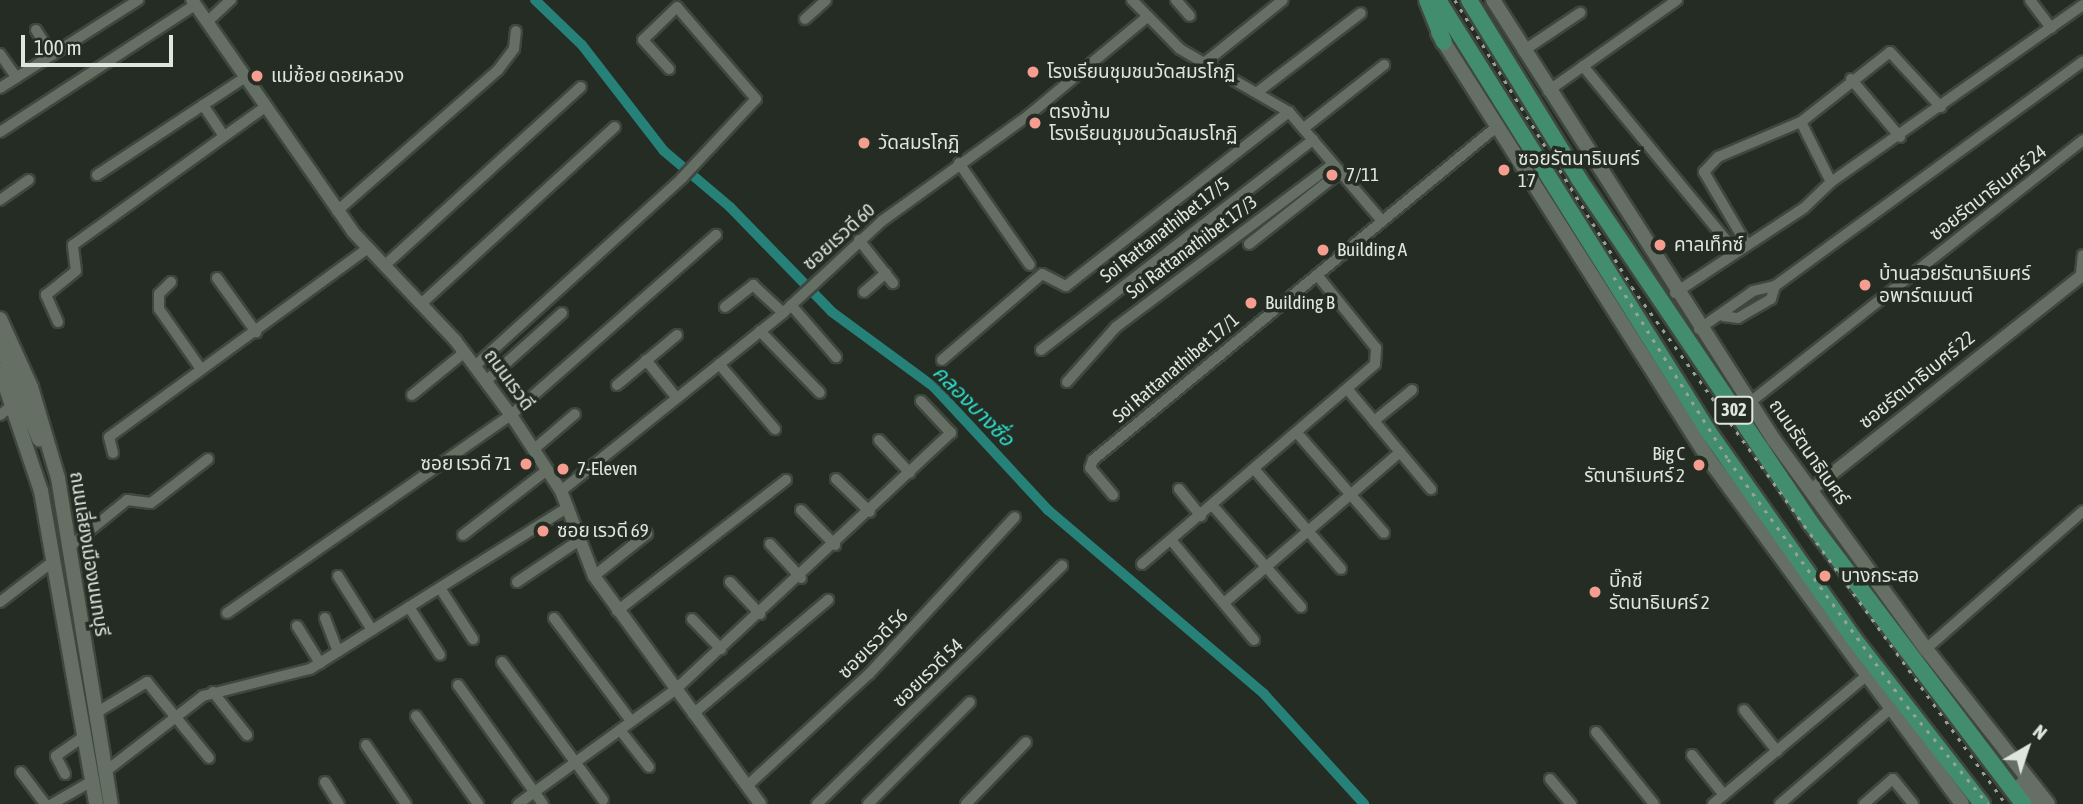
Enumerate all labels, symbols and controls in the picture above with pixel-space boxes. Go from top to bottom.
scale bar [24,21,177,65]
text: 100 m [34,35,82,59]
place label: โรงเรียนชุมชนวัดสมรโกฏิ [1047,61,1236,83]
marker: โรงเรียนชุมชนวัดสมรโกฏิ [1025,64,1041,80]
place label: แม่ช้อย ดอยหลวง [271,65,404,87]
marker: แม่ช้อย ดอยหลวง [249,68,265,84]
place label: ตรงข้าม โรงเรียนชุมชนวัดสมรโกฏิ [1049,101,1238,145]
marker: ตรงข้าม โรงเรียนชุมชนวัดสมรโกฏิ [1027,115,1043,131]
place label: วัดสมรโกฏิ [878,132,960,154]
marker: วัดสมรโกฏิ [856,135,872,151]
street label: ซอยรัตนาธิเบศร์ 24 [1925,140,2051,246]
place label: ซอยรัตนาธิเบศร์ 17 [1518,148,1640,192]
marker: ซอยรัตนาธิเบศร์ 17 [1496,162,1512,178]
place label: 7/11 [1346,164,1379,186]
marker: 7/11 [1324,167,1340,183]
street label: Soi Rattanathibet 17/5 [1096,172,1234,288]
street label: Soi Rattanathibet 17/3 [1122,190,1262,304]
street label: ซอยเรวดี 60 [798,199,880,275]
place label: คาลเท็กซ์ [1674,234,1743,256]
marker: คาลเท็กซ์ [1652,237,1668,253]
place label: Building A [1337,239,1407,261]
marker: Building A [1315,242,1331,258]
place label: บ้านสวยรัตนาธิเบศร์ อพาร์ตเมนต์ [1879,263,2030,307]
marker: บ้านสวยรัตนาธิเบศร์ อพาร์ตเมนต์ [1857,277,1873,293]
place label: Building B [1265,292,1335,314]
marker: Building B [1243,295,1259,311]
street label: Soi Rattanathibet 17/1 [1108,308,1244,428]
street label: ซอยรัตนาธิเบศร์ 22 [1855,326,1979,434]
street label: ถนนเรวดี [479,345,539,415]
water label: คลองบางซื่อ [928,359,1020,451]
street label: ถนนรัตนาธิเบศร์ [1764,395,1854,509]
road number: 302 [1713,396,1755,424]
place label: Big C รัตนาธิเบศร์ 2 [1584,443,1685,487]
place label: ซอย เรวดี 71 [420,453,512,475]
marker: ซอย เรวดี 71 [518,456,534,472]
marker: Big C รัตนาธิเบศร์ 2 [1691,457,1707,473]
place label: 7-Eleven [577,458,638,480]
marker: 7-Eleven [555,461,571,477]
street label: ถนนเลี่ยงเมืองนนทบุรี [65,470,113,638]
place label: ซอย เรวดี 69 [557,520,649,542]
marker: ซอย เรวดี 69 [535,523,551,539]
place label: บางกระสอ [1841,565,1919,587]
marker: บางกระสอ [1815,566,1835,586]
place label: บิ๊กซี รัตนาธิเบศร์ 2 [1609,570,1710,614]
marker: บิ๊กซี รัตนาธิเบศร์ 2 [1587,584,1603,600]
street label: ซอยเรวดี 56 [833,604,913,684]
street label: ซอยเรวดี 54 [888,634,968,712]
north arrow [1992,713,2062,783]
text: N [2029,720,2051,744]

